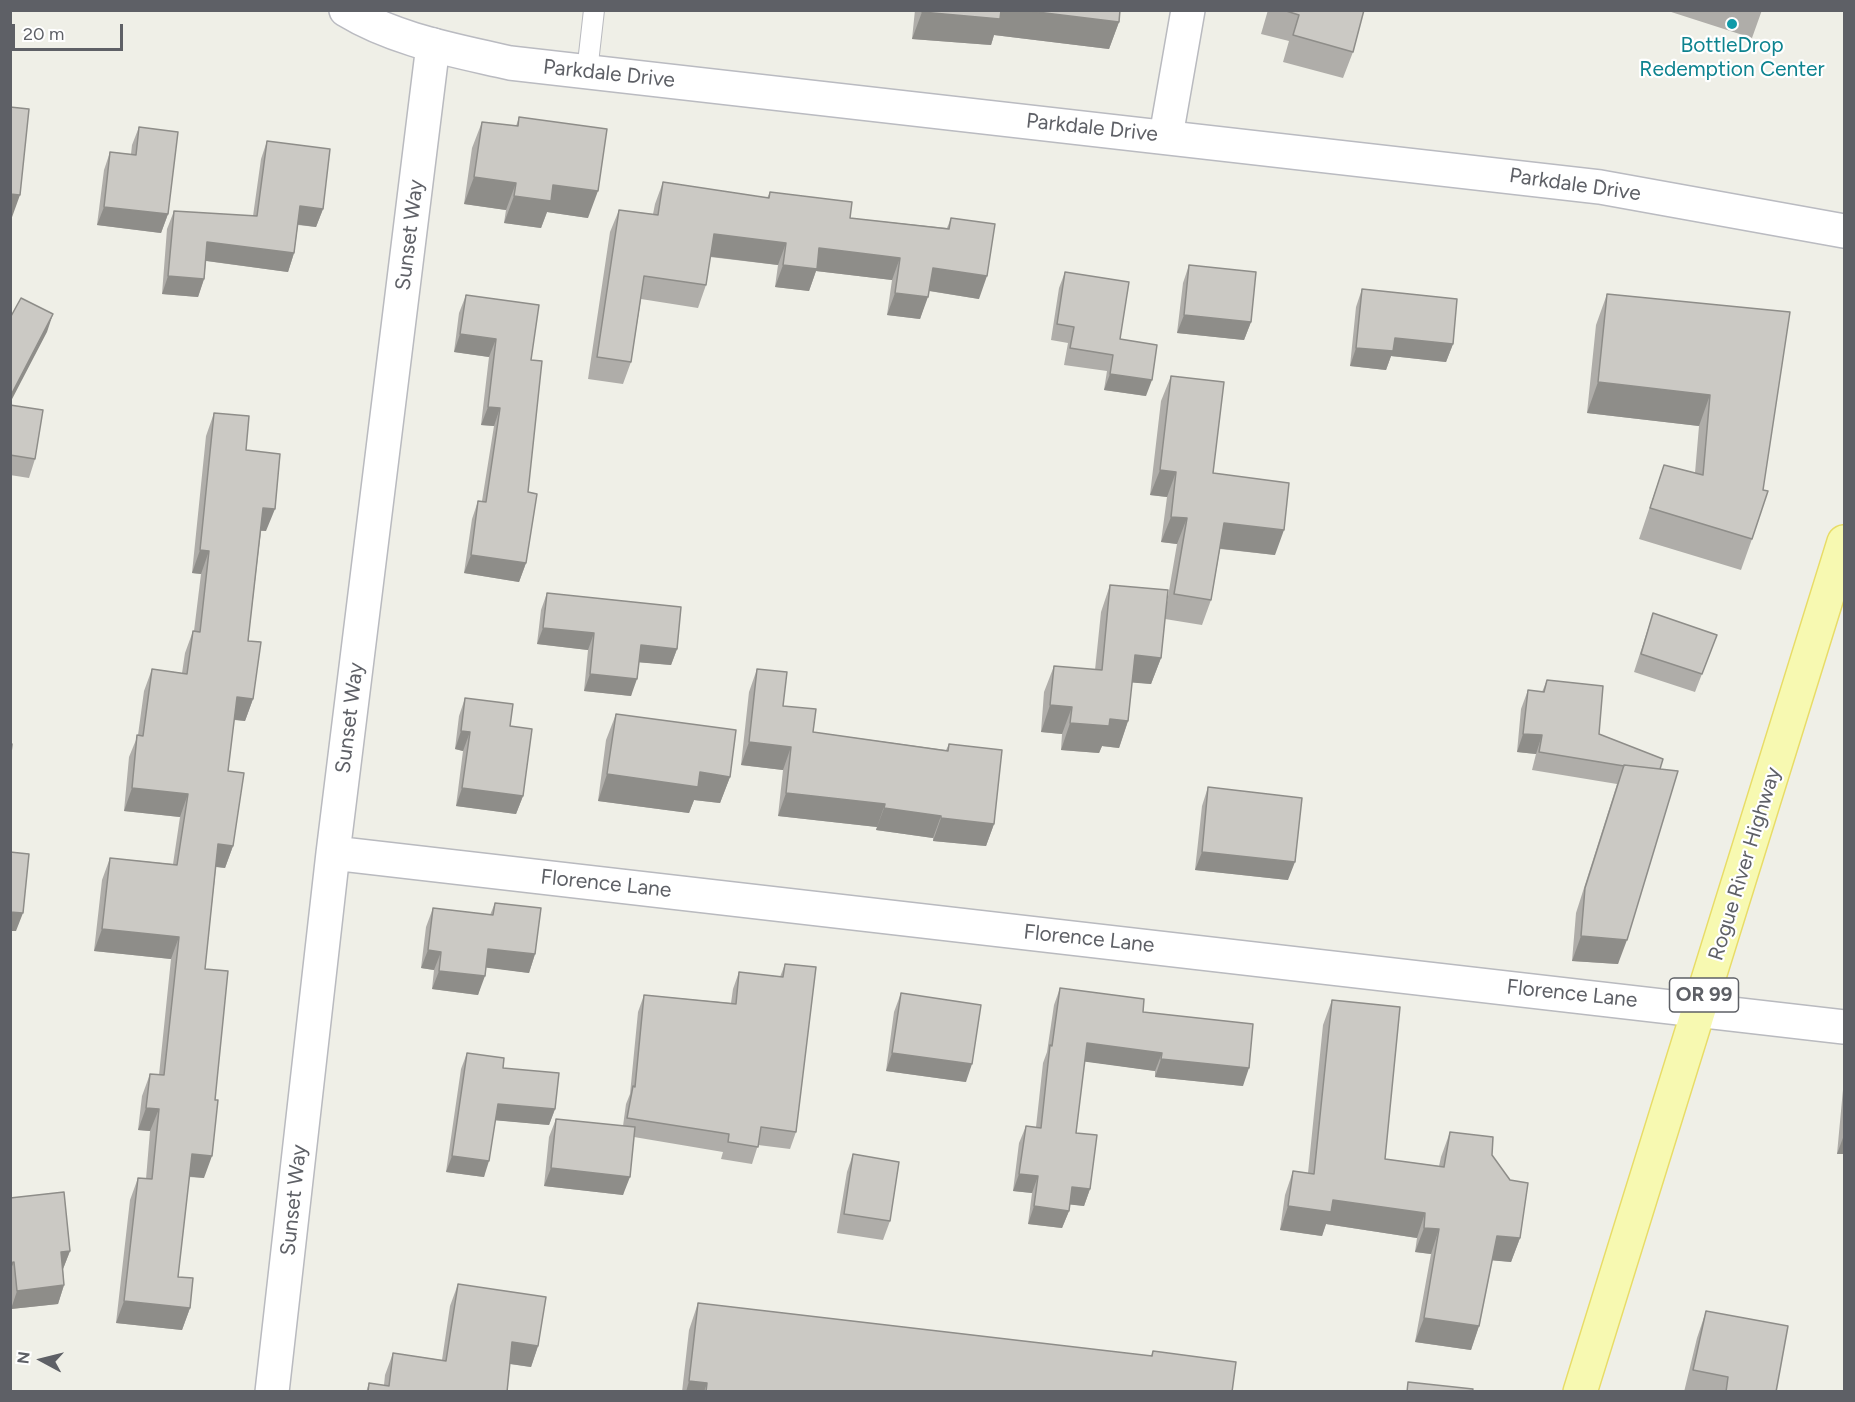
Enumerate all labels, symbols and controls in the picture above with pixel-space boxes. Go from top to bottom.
scale bar [15,12,126,50]
marker: BottleDrop Redemption Center [1725,17,1739,31]
text: 20 m [23,23,64,45]
place label: BottleDrop Redemption Center [1639,33,1825,83]
street label: Parkdale Drive [542,55,676,93]
street label: Parkdale Drive [1025,109,1159,147]
street label: Parkdale Drive [1508,163,1642,207]
street label: Sunset Way [391,178,429,292]
street label: Sunset Way [331,661,369,775]
street label: Rogue River Highway [1704,764,1786,964]
street label: Florence Lane [539,865,673,903]
street label: Florence Lane [1022,920,1156,958]
street label: Florence Lane [1505,975,1639,1013]
road number: OR 99 [1670,978,1738,1012]
street label: Sunset Way [276,1143,312,1257]
north arrow [12,1330,72,1390]
text: N [13,1350,34,1365]

